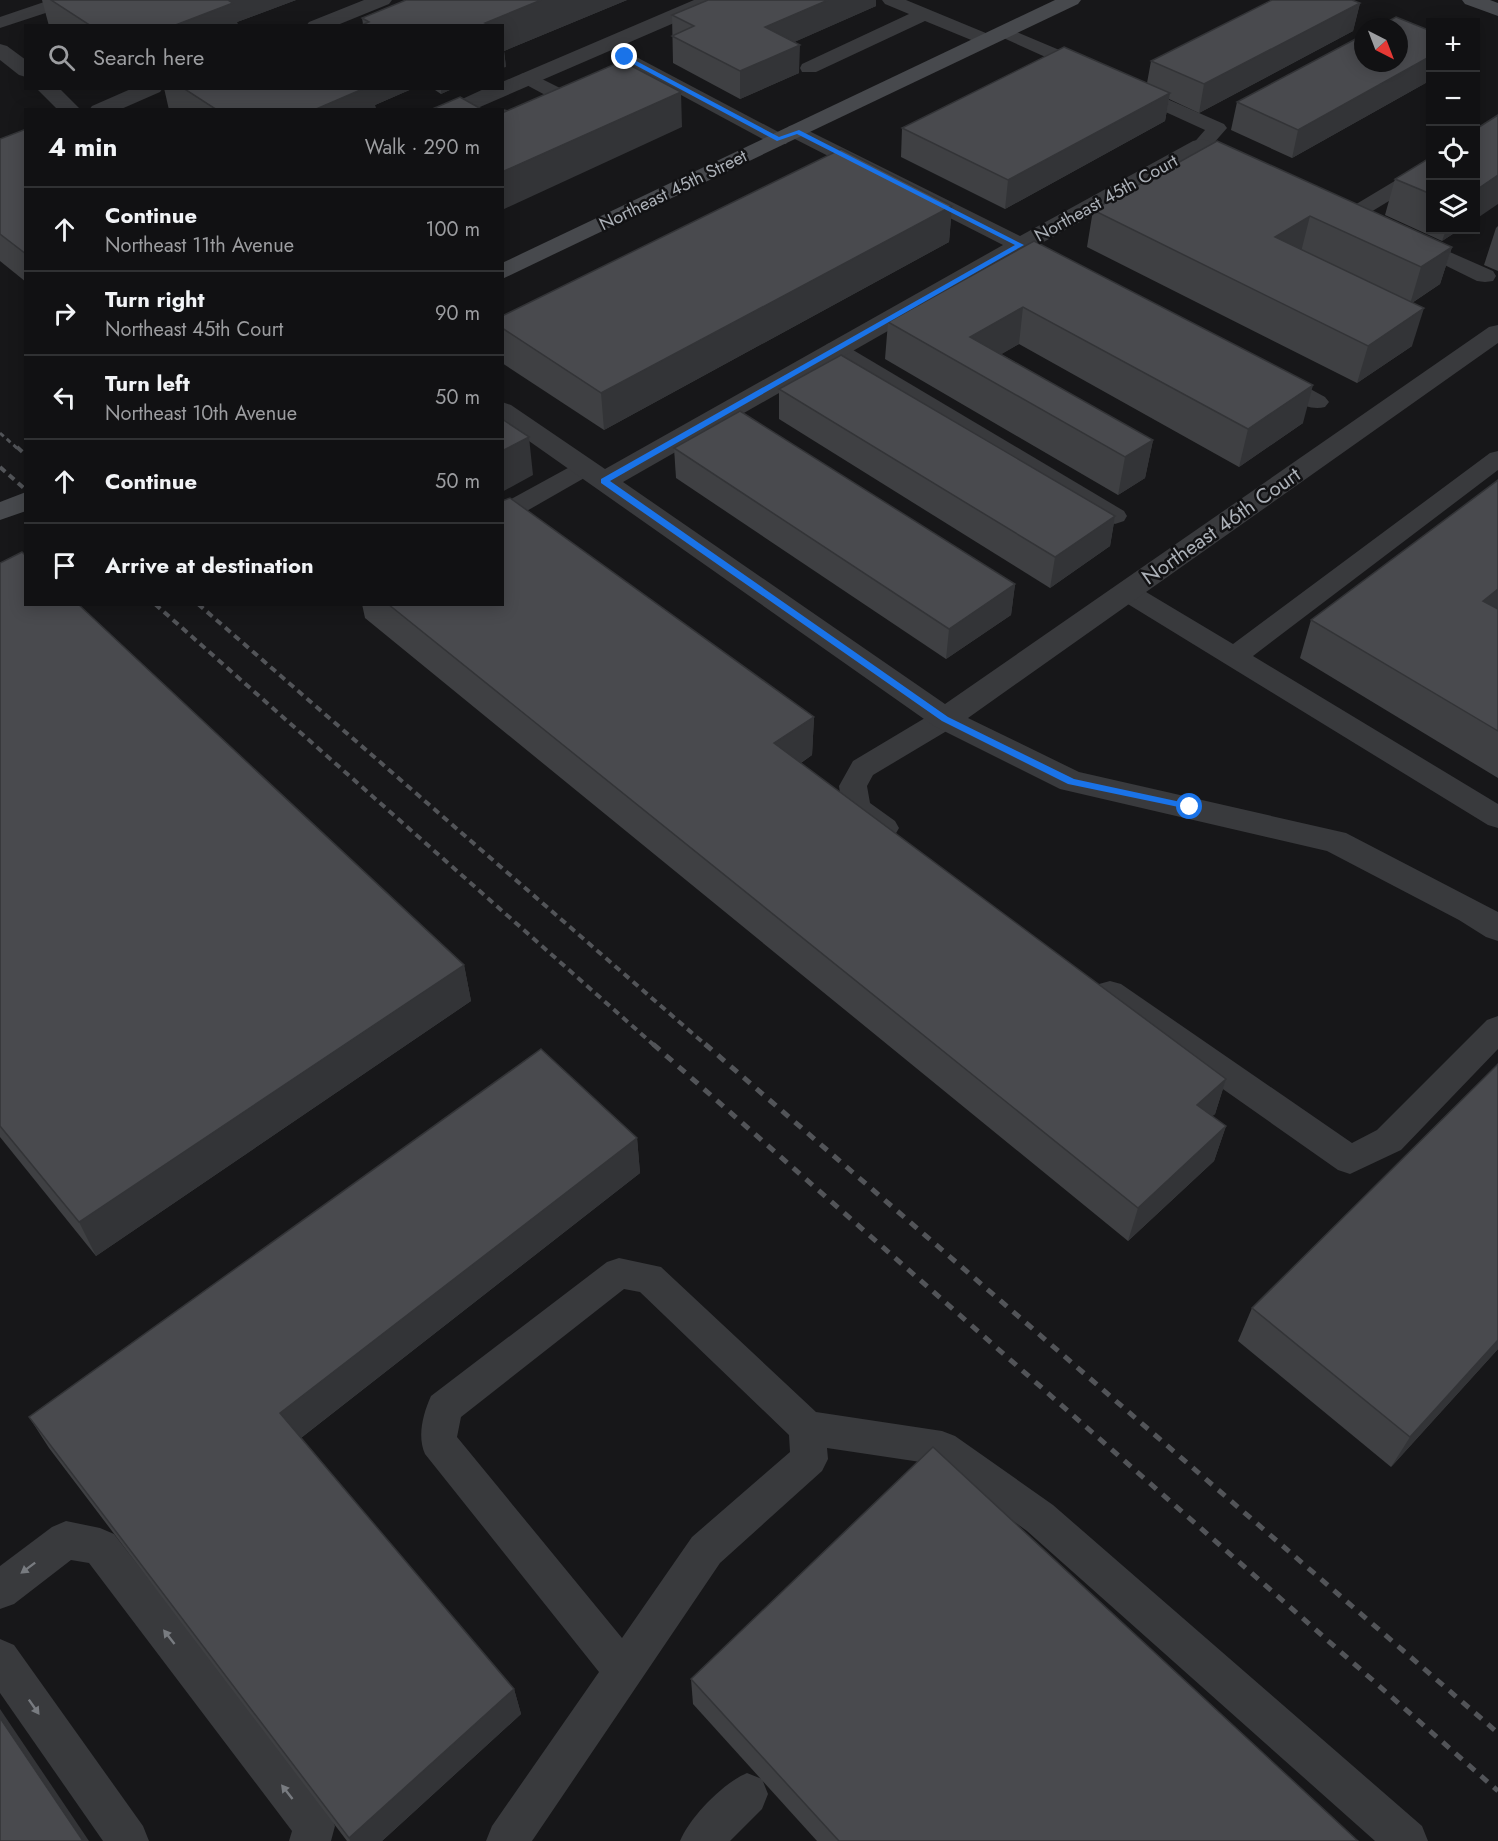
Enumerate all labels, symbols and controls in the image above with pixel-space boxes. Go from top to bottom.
north arrow [1354,18,1408,72]
map controls [1426,18,1480,234]
button: + [1426,18,1480,72]
search box [24,24,504,90]
icon: search [45,41,78,74]
text: Search here [93,41,204,73]
route end [611,43,637,69]
button: − [1426,72,1480,126]
button: locate [1426,126,1480,180]
text: 4 min [48,128,117,166]
text: Walk · 290 m [365,133,480,162]
street label: Northeast 45th Street [595,143,752,237]
street label: Northeast 45th Court [1029,147,1183,248]
button: layers [1426,180,1480,234]
text: Continue [105,199,197,231]
icon: ahead [48,213,81,246]
text: 100 m [425,215,480,244]
text: Northeast 11th Avenue [105,231,294,260]
text: Turn right [105,283,205,315]
icon: right [48,297,81,330]
text: 90 m [435,299,480,328]
text: Northeast 45th Court [105,315,283,344]
text: Turn left [105,367,190,399]
icon: left [48,381,81,414]
text: 50 m [435,383,480,412]
text: Northeast 10th Avenue [105,399,297,428]
street label: Northeast 46th Court [1136,460,1306,592]
icon: ahead [48,465,81,498]
text: Continue [105,465,197,497]
text: 50 m [435,467,480,496]
icon: arrive [48,549,81,582]
text: Arrive at destination [105,549,314,581]
route start [1176,793,1202,819]
one-way arrow [21,1562,36,1574]
one-way arrow [162,1629,175,1645]
one-way arrow [28,1699,39,1715]
one-way arrow [282,1784,294,1799]

